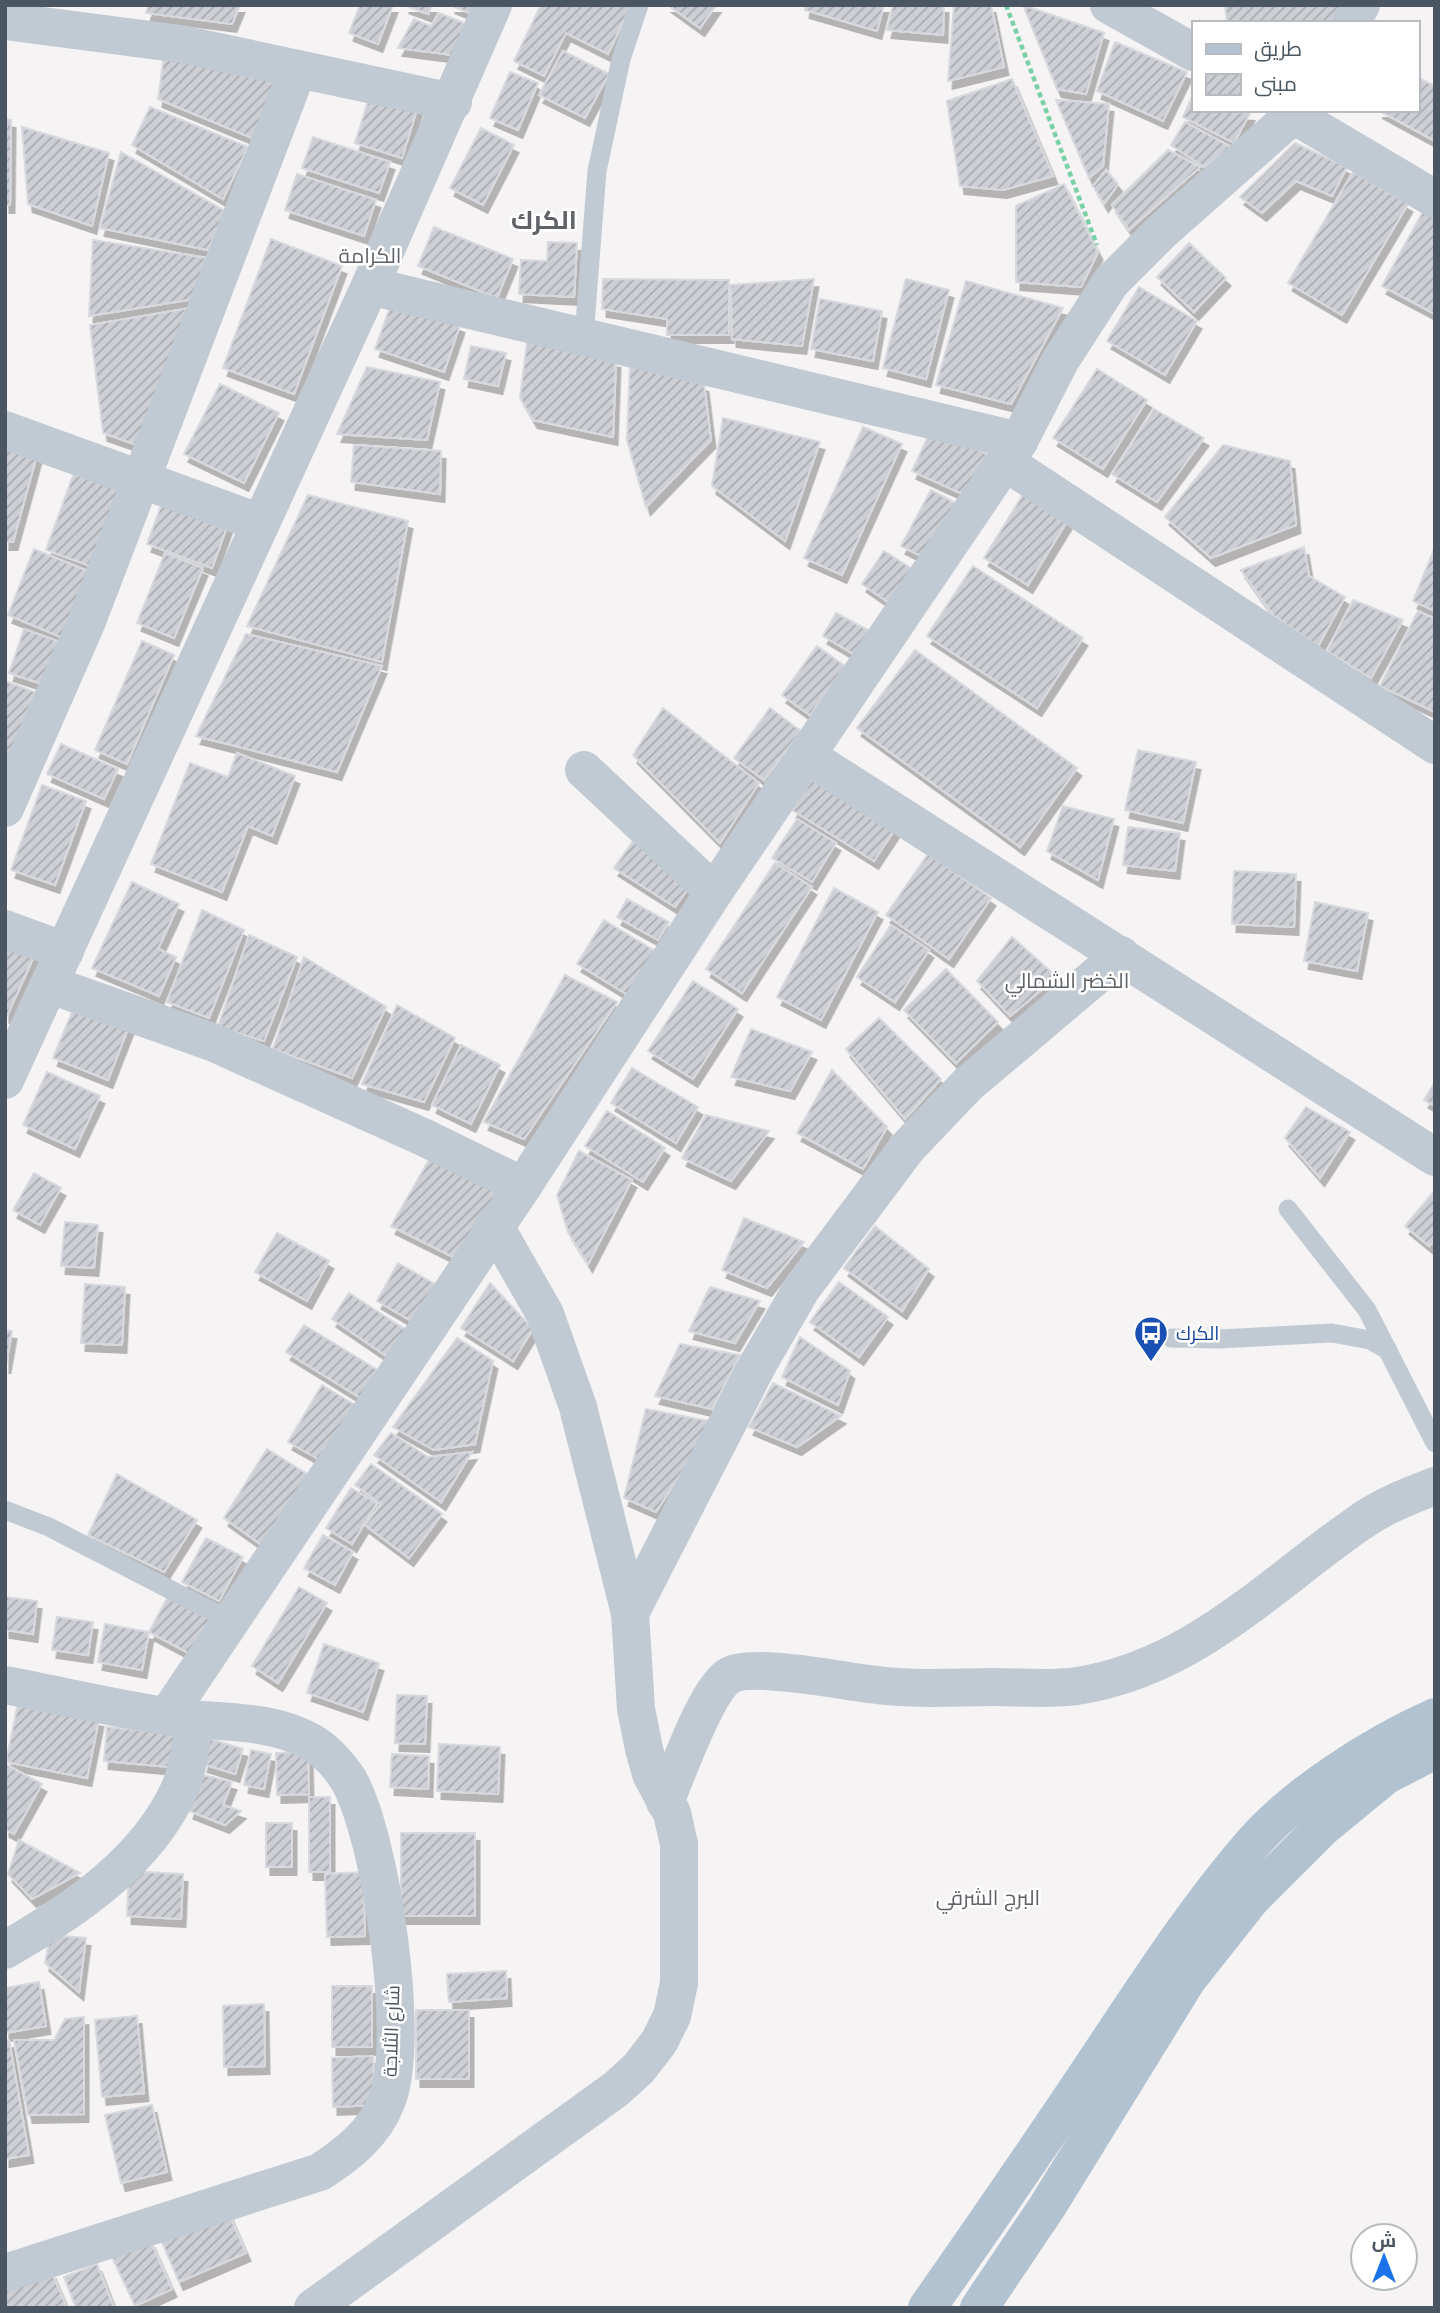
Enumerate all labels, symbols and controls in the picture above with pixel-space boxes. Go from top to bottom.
legend [1192,21,1419,112]
text: طريق [1254,35,1302,62]
text: مبنى [1254,70,1297,97]
district label: الكرك [511,203,577,236]
district label: الكرامة [339,242,401,268]
district label: الخضر الشمالي [1005,967,1129,997]
bus stop icon: الكرك [1132,1314,1170,1363]
place label: الكرك [1176,1321,1219,1345]
district label: البرج الشرقي [936,1884,1040,1914]
street label: شارع الثلاجة [377,1985,407,2078]
north arrow [1349,2222,1419,2292]
text: ش [1372,2228,1396,2252]

